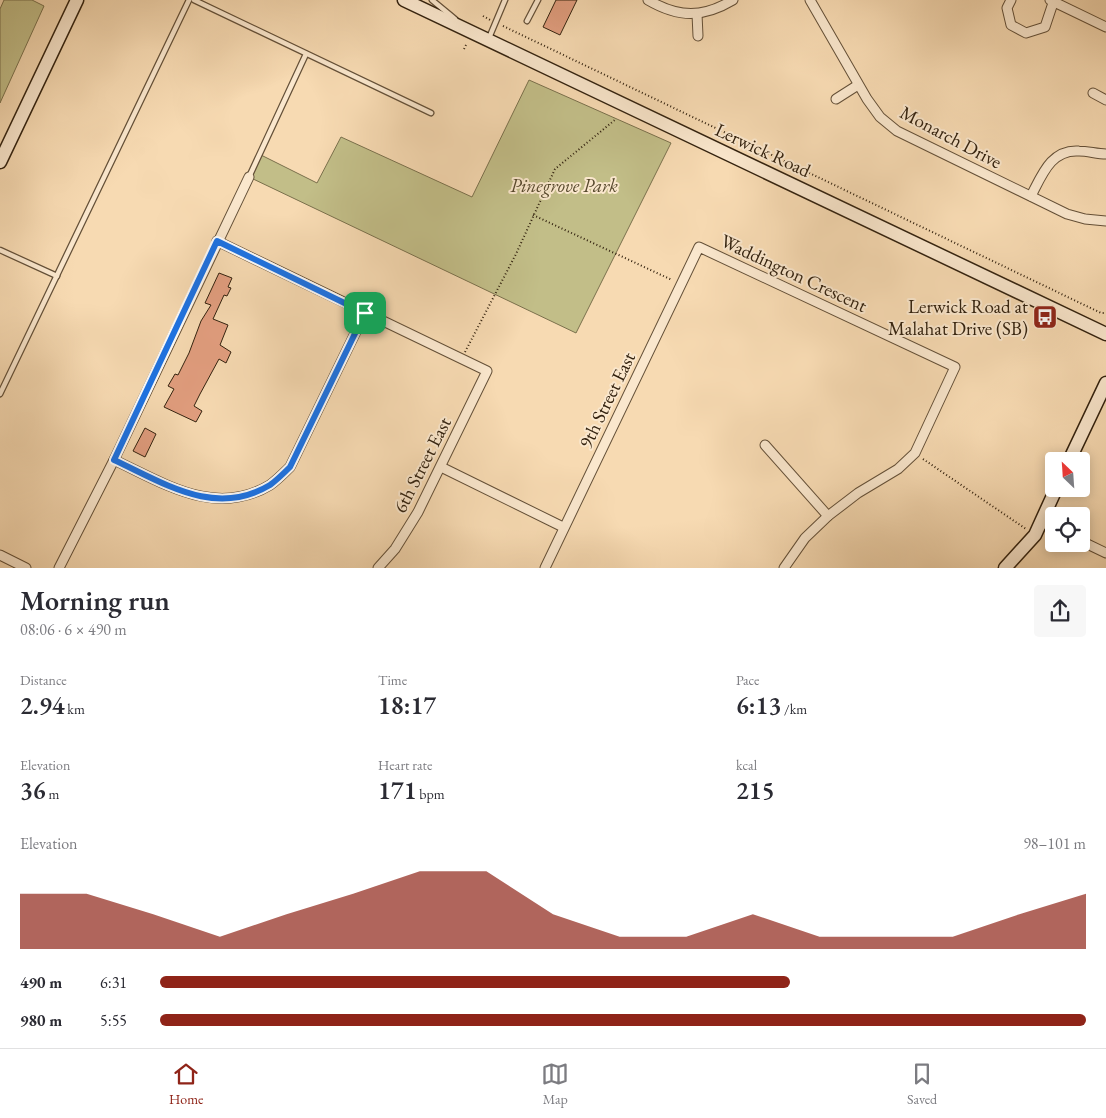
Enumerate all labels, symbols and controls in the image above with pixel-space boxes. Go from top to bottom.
street label: Monarch Drive [896,100,1006,174]
street label: Lerwick Road [711,117,815,183]
park label: Pinegrove Park [510,173,618,198]
street label: Waddington Crescent [717,228,871,318]
pin [344,292,386,334]
place label: Lerwick Road at Malahat Drive (SB) [888,294,1028,341]
icon: arrive [351,299,379,327]
bus stop icon: Lerwick Road at Malahat Drive (SB) [1032,304,1058,330]
street label: 9th Street East [573,348,641,452]
street label: 6th Street East [387,413,457,517]
north arrow [1045,452,1090,498]
map controls [1045,452,1090,552]
button: locate [1045,507,1090,552]
text: Morning run [20,582,170,618]
button: share [1034,585,1086,637]
text: 08:06 · 6 × 490 m [20,619,127,640]
text: Distance [20,671,67,689]
text: Time [378,671,407,689]
text: Pace [736,671,760,689]
text: 2.94 [20,689,65,721]
text: 18:17 [378,689,436,721]
text: 6:13 [736,689,781,721]
text: km [65,700,85,718]
text: /km [781,700,807,718]
text: Elevation [20,756,70,774]
text: Heart rate [378,756,432,774]
text: kcal [736,756,757,774]
text: 36 [20,774,46,806]
text: 171 [378,774,416,806]
text: 215 [736,774,774,806]
text: m [46,785,59,803]
text: bpm [416,785,445,803]
text: Elevation [20,833,78,854]
text: 98–101 m [1023,833,1086,854]
text: 490 m [20,972,62,993]
text: 6:31 [100,972,127,993]
text: 980 m [20,1010,62,1031]
text: 5:55 [100,1010,127,1031]
tab: Home [169,1060,204,1108]
tab: Map [541,1060,569,1108]
tab: Saved [907,1060,937,1108]

